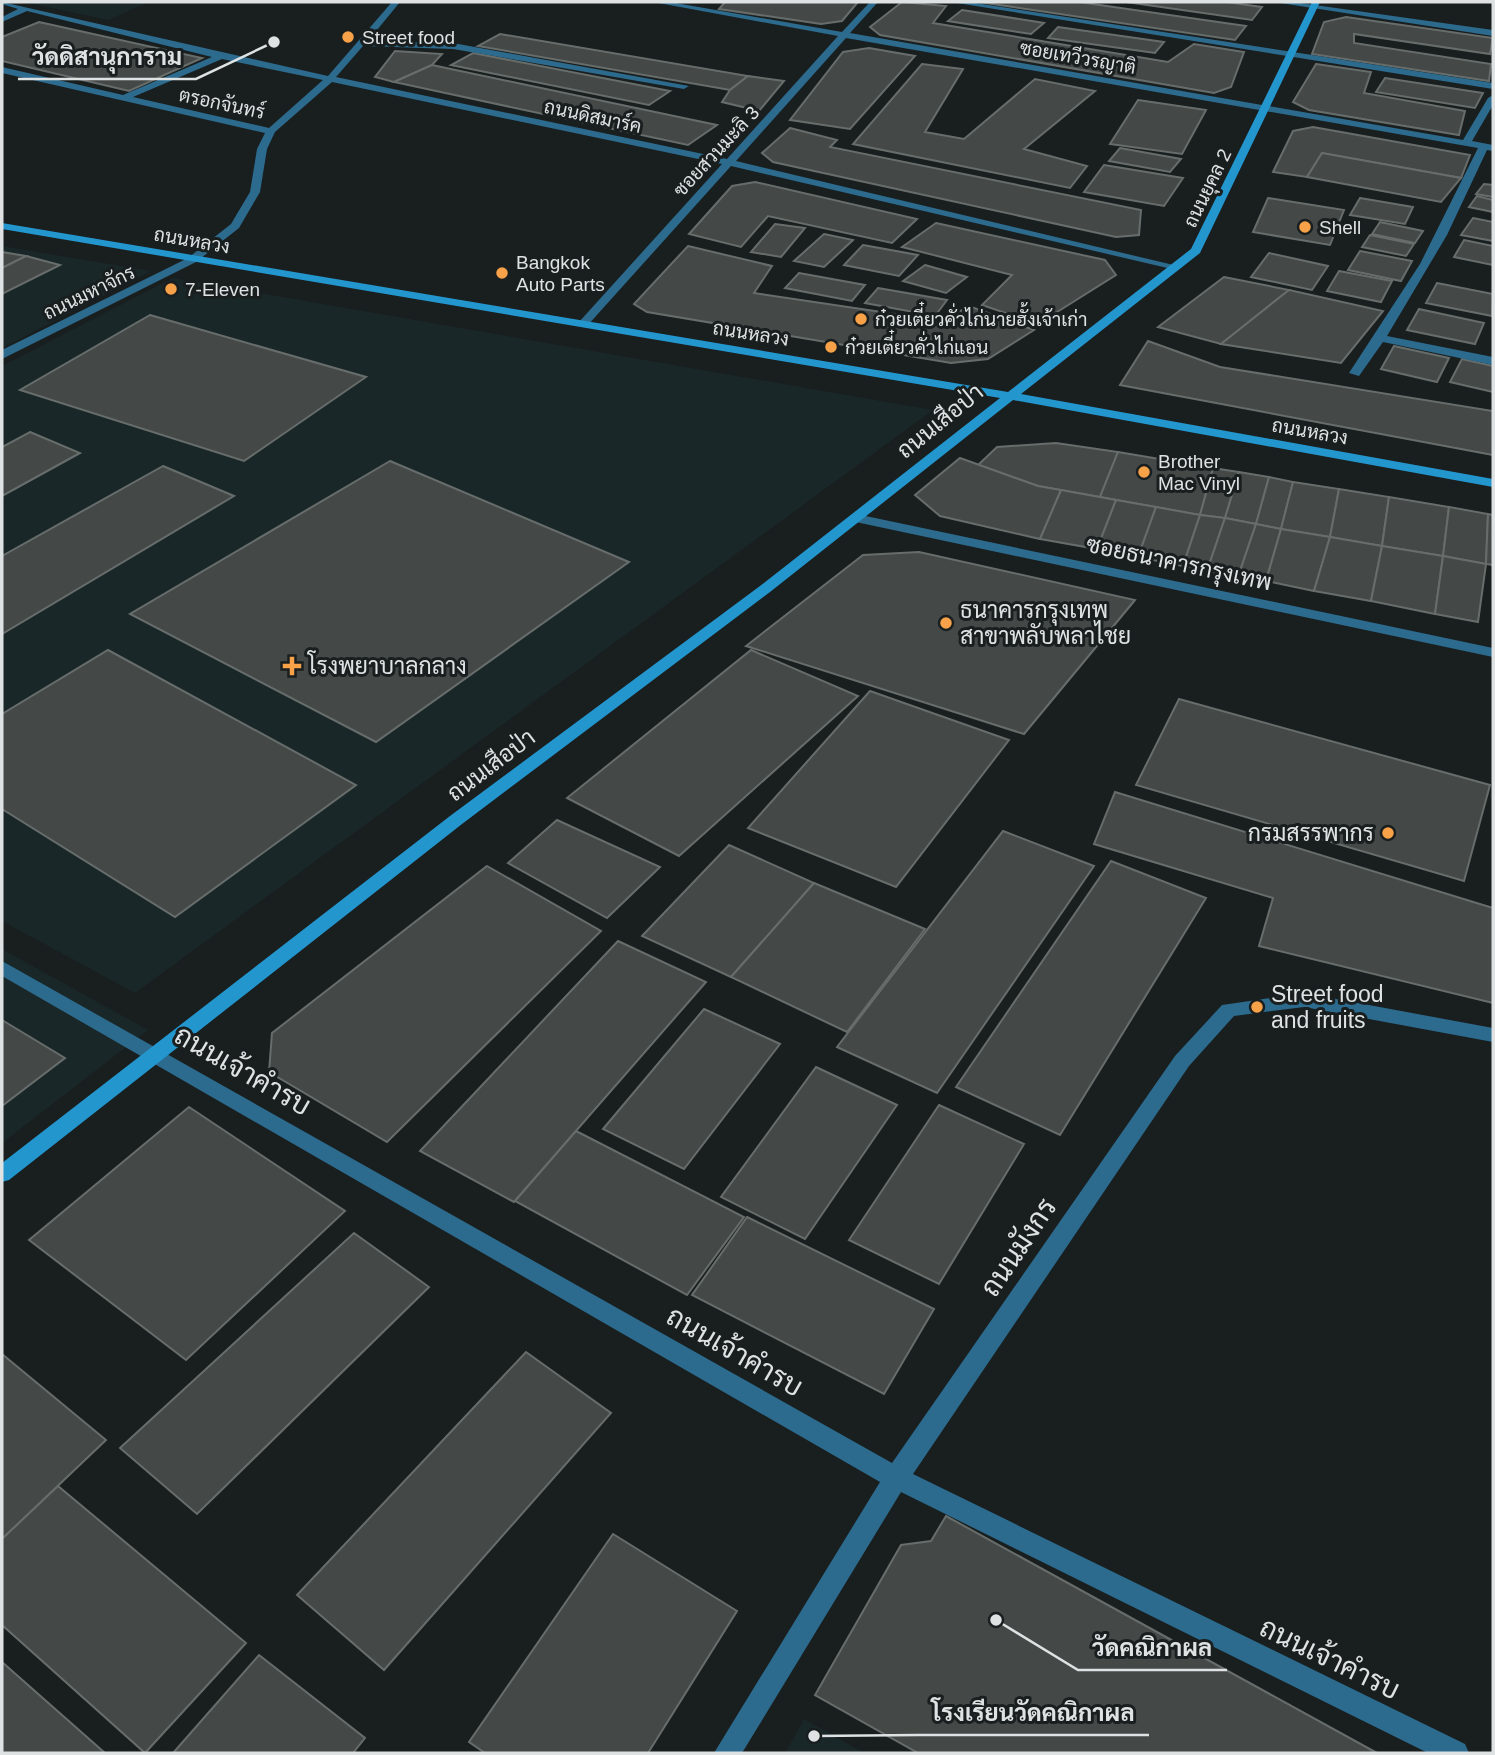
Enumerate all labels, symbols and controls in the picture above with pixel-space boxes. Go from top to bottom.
place label: Street food [362,27,455,48]
marker: Street food [340,29,356,45]
callout: วัดดิสานุการาม [18,34,196,79]
street label: ซอยเทวีวรญาติ [1018,35,1138,79]
text: วัดดิสานุการาม [32,42,182,74]
street label: ตรอกจันทร์ [177,82,267,123]
street label: ถนนดิสมาร์ค [542,94,644,137]
street label: ซอยสวนมะลิ 3 [669,102,763,201]
street label: ถนนยุคล 2 [1180,146,1237,232]
place label: Shell [1319,217,1361,238]
marker: Shell [1297,219,1313,235]
street label: ถนนหลวง [152,223,232,257]
place label: Bangkok Auto Parts [516,252,605,295]
street label: ถนนมหาจักร [40,261,138,324]
marker: Bangkok Auto Parts [494,265,510,281]
place label: 7-Eleven [185,279,260,300]
marker: 7-Eleven [163,281,179,297]
place label: ก๋วยเตี๋ยวคั่วไก่นายฮั้งเจ้าเก่า [875,301,1087,330]
marker: ก๋วยเตี๋ยวคั่วไก่นายฮั้งเจ้าเก่า [853,311,869,327]
street label: ถนนหลวง [711,317,790,350]
place label: ก๋วยเตี๋ยวคั่วไก่แอน [845,329,988,358]
marker: ก๋วยเตี๋ยวคั่วไก่แอน [823,339,839,355]
street label: ถนนเสือป่า [891,377,988,463]
street label: ถนนหลวง [1270,414,1350,448]
place label: Brother Mac Vinyl [1158,451,1240,494]
marker: Brother Mac Vinyl [1136,464,1152,480]
street label: ซอยธนาคารกรุงเทพ [1083,531,1274,598]
place label: ธนาคารกรุงเทพ สาขาพลับพลาไชย [960,597,1131,649]
marker: ธนาคารกรุงเทพ สาขาพลับพลาไชย [938,615,954,631]
place label: โรงพยาบาลกลาง [306,650,467,679]
marker: โรงพยาบาลกลาง [282,656,302,676]
street label: ถนนเสือป่า [441,722,540,806]
place label: กรมสรรพากร [1248,820,1374,846]
marker: กรมสรรพากร [1380,825,1396,841]
place label: Street food and fruits [1271,981,1384,1033]
marker: Street food and fruits [1249,999,1265,1015]
street label: ถนนเจ้าคำรบ [169,1016,318,1122]
street label: ถนนมังกร [972,1191,1062,1302]
street label: ถนนเจ้าคำรบ [661,1297,810,1403]
street label: ถนนเจ้าคำรบ [1255,1609,1406,1706]
callout: วัดคณิกาผล [1078,1625,1227,1670]
text: วัดคณิกาผล [1092,1633,1212,1661]
callout: โรงเรียนวัดคณิกาผล [918,1690,1149,1735]
text: โรงเรียนวัดคณิกาผล [929,1697,1135,1726]

